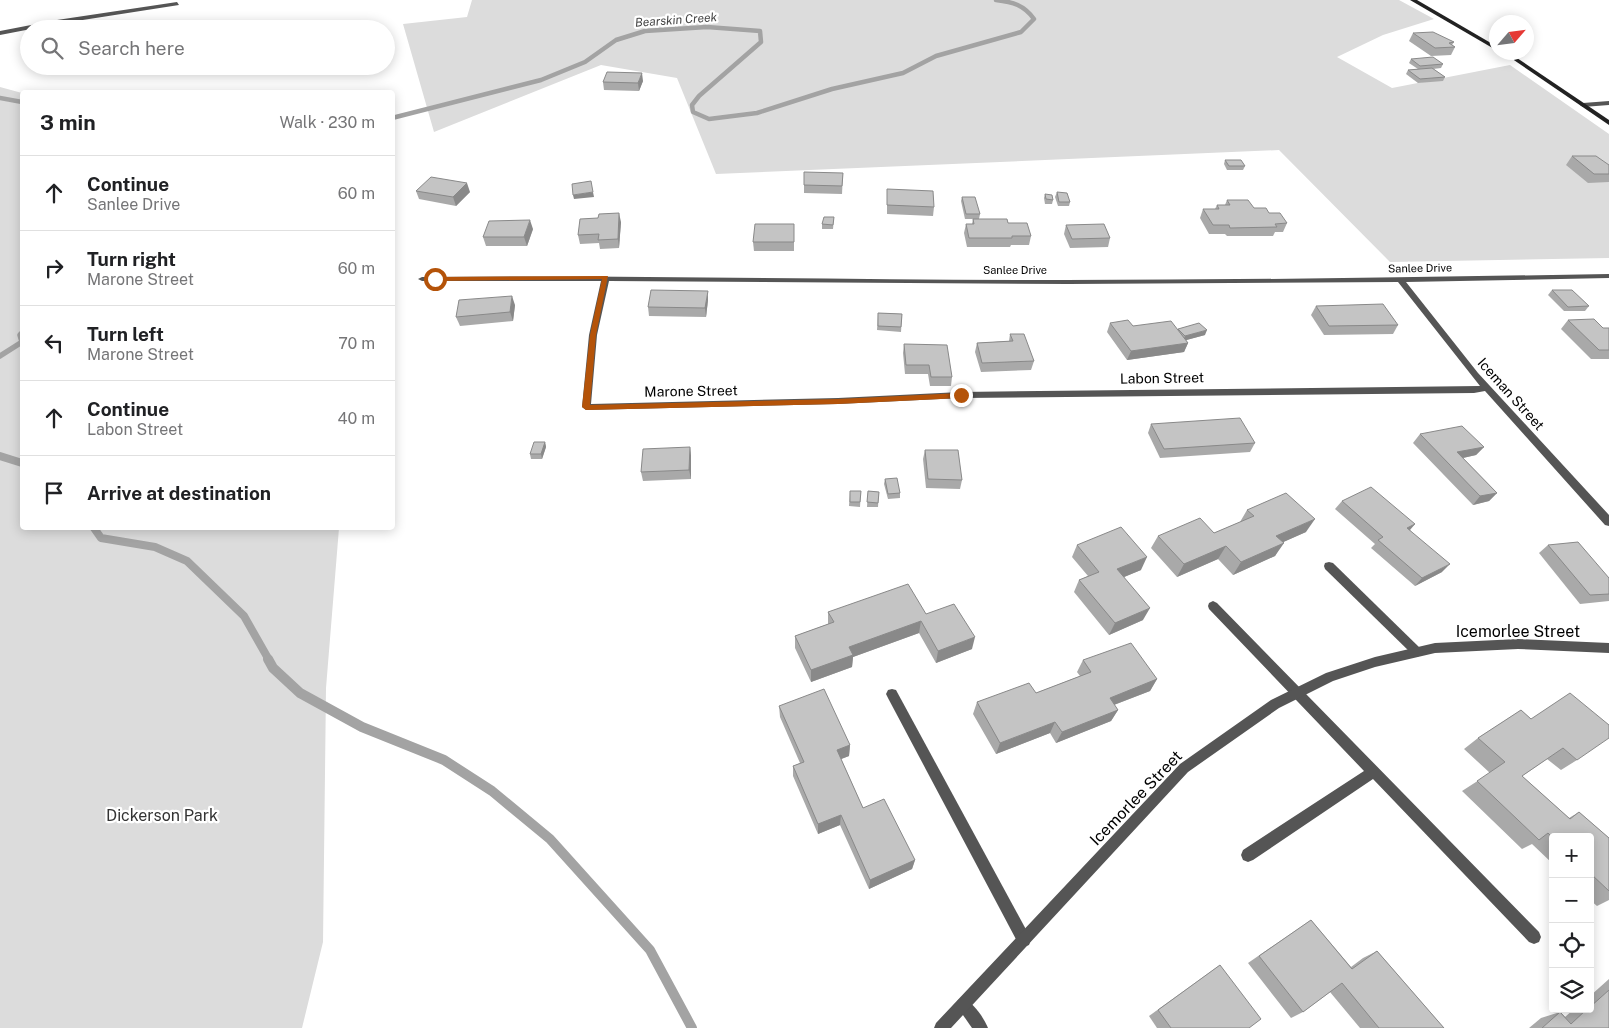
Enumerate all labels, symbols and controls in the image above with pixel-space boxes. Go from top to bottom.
water label: Bearskin Creek [635,10,718,30]
north arrow [1489,15,1534,60]
search box [20,20,395,75]
icon: search [38,34,66,62]
text: Search here [78,37,185,59]
text: 3 min [40,110,96,135]
text: Walk · 230 m [279,113,375,132]
text: Continue [87,173,169,195]
icon: ahead [40,179,68,207]
text: 60 m [338,184,375,203]
text: Sanlee Drive [87,195,180,214]
text: Turn right [87,248,176,270]
icon: right [40,254,68,282]
text: 60 m [338,259,375,278]
street label: Sanlee Drive [1388,261,1452,275]
street label: Sanlee Drive [983,264,1047,276]
route start [424,268,447,291]
text: Marone Street [87,270,194,289]
text: Turn left [87,323,164,345]
icon: left [40,329,68,357]
text: 70 m [338,334,375,353]
text: Marone Street [87,345,194,364]
street label: Iceman Street [1474,355,1548,433]
street label: Labon Street [1120,369,1204,387]
street label: Marone Street [644,382,738,400]
route end [950,384,973,407]
text: Continue [87,398,169,420]
icon: ahead [40,404,68,432]
text: 40 m [337,409,375,428]
text: Labon Street [87,420,183,439]
icon: arrive [40,479,68,507]
text: Arrive at destination [87,482,271,504]
street label: Icemorlee Street [1456,622,1580,641]
street label: Icemorlee Street [1086,747,1186,849]
park label: Dickerson Park [106,806,218,825]
map controls [1549,833,1594,1013]
button: + [1549,833,1594,878]
button: − [1549,878,1594,923]
button: locate [1549,923,1594,968]
button: layers [1549,968,1594,1013]

